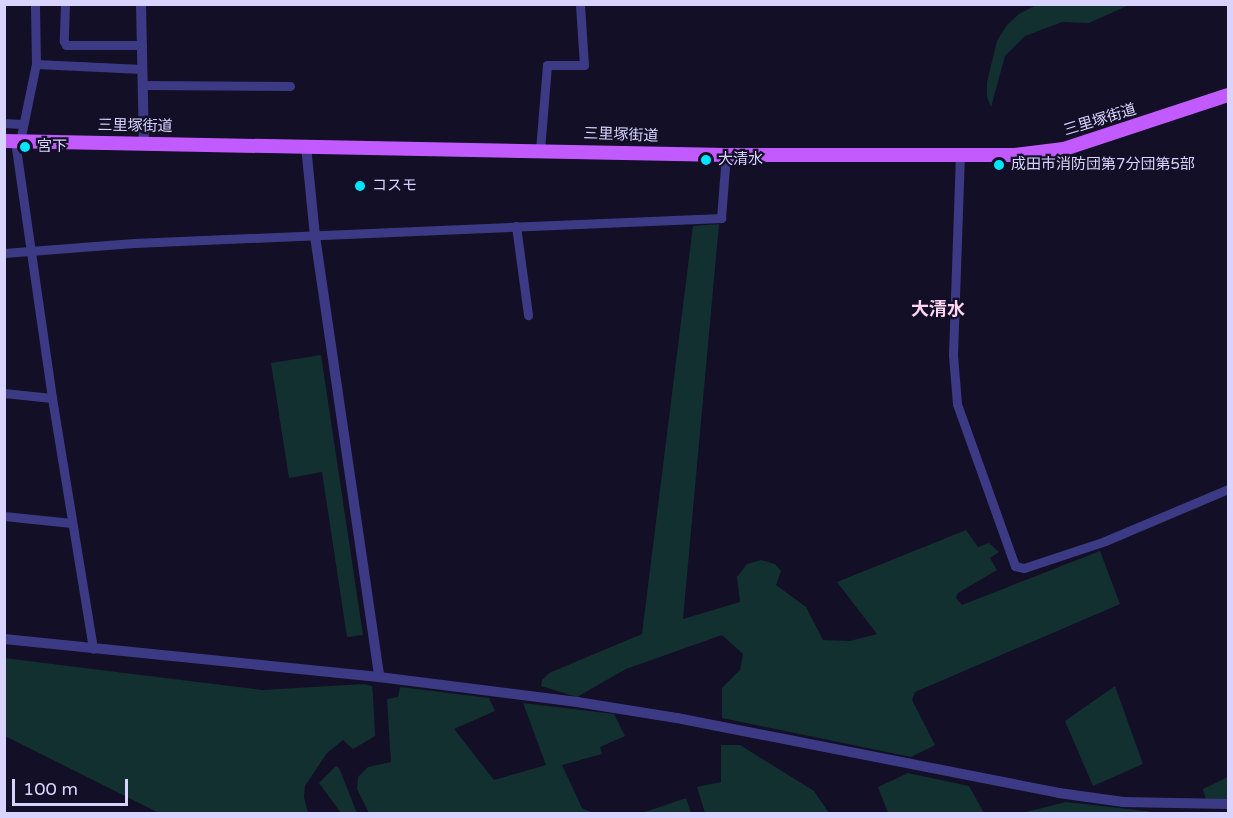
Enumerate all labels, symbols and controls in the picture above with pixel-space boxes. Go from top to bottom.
street label: 三里塚街道 [1062,100,1138,140]
street label: 三里塚街道 [97,116,173,136]
street label: 三里塚街道 [583,125,659,145]
place label: 宮下 [37,138,67,156]
marker: 宮下 [18,140,32,154]
place label: 大清水 [718,151,763,169]
marker: 大清水 [699,153,713,167]
place label: 成田市消防団第7分団第5部 [1011,156,1195,174]
marker: 成田市消防団第7分団第5部 [992,158,1006,172]
place label: コスモ [372,177,417,195]
marker: コスモ [353,179,367,193]
district label: 大清水 [911,298,965,320]
scale bar [15,767,130,805]
text: 100 m [23,778,78,800]

